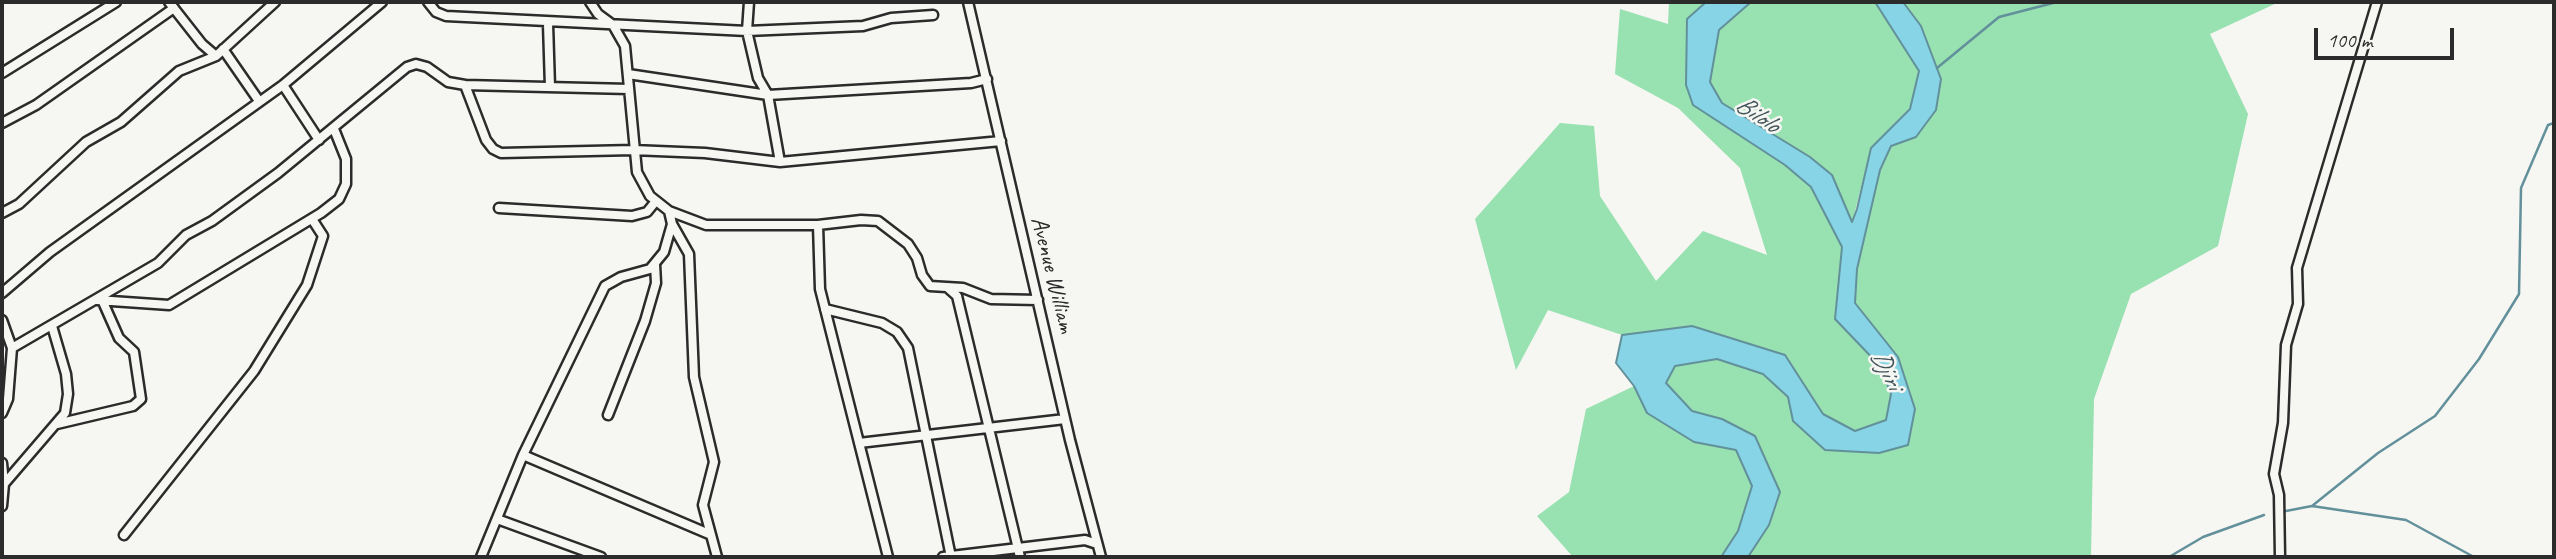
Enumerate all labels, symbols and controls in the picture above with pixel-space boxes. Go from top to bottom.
scale bar [2318,14,2458,58]
text: 100 m [2327,27,2372,53]
water label: Bilolo [1729,89,1785,141]
street label: Avenue William [1024,214,1080,336]
water label: Djiri [1863,345,1909,395]

